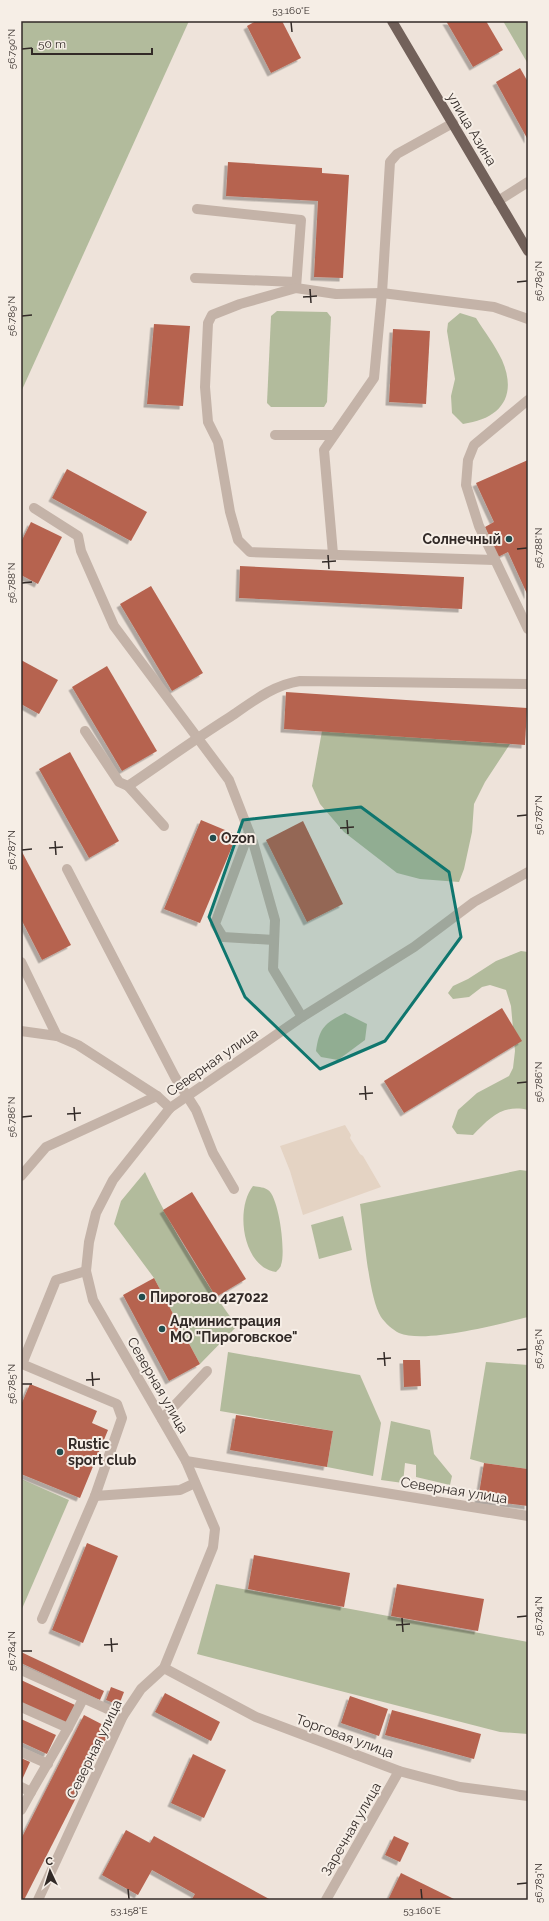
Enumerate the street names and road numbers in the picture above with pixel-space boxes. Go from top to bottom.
street label: улица Азина [444,89,500,169]
street label: Северная улица [163,1024,261,1100]
street label: Северная улица [124,1334,192,1436]
street label: Северная улица [399,1474,509,1506]
street label: Северная улица [63,1697,125,1801]
street label: Торговая улица [294,1711,396,1761]
street label: Заречная улица [318,1779,384,1879]

